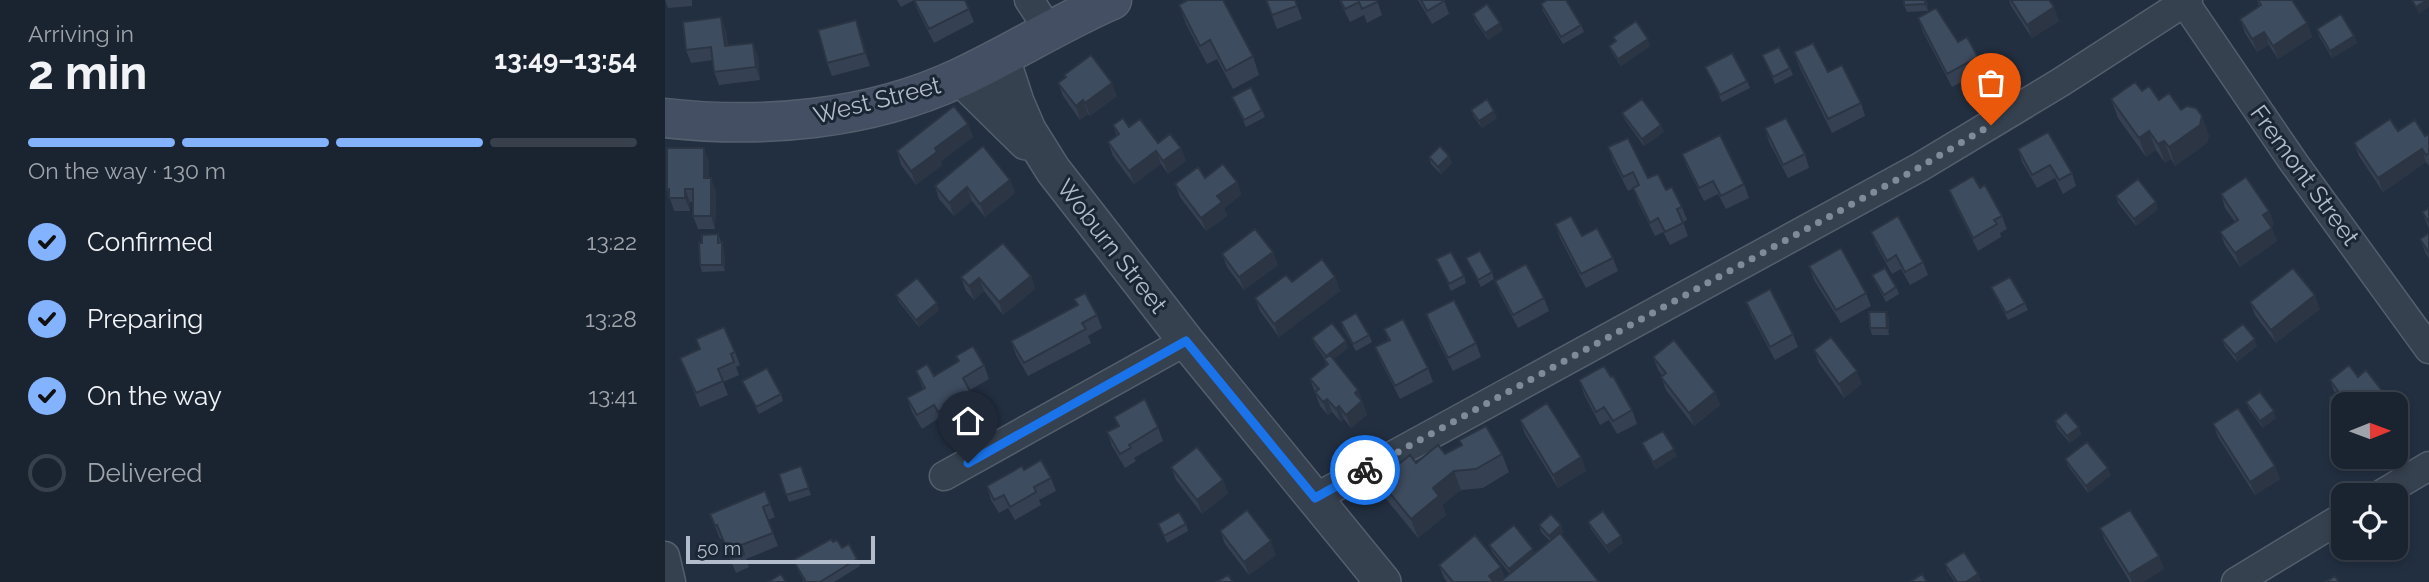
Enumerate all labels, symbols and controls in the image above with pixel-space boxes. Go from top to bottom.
text: Arriving in [28,20,134,47]
text: 13:49–13:54 [494,45,637,75]
text: 2 min [28,46,147,100]
pin [1961,53,2021,125]
icon: bag [1972,64,2010,102]
street label: West Street [810,70,944,130]
street label: Fremont Street [2244,99,2366,251]
text: On the way · 130 m [28,157,226,184]
street label: Woburn Street [1051,173,1173,319]
icon: check [28,223,66,261]
text: Confirmed [87,227,213,257]
text: 13:22 [587,228,637,255]
icon: check [28,300,66,338]
text: Preparing [87,304,203,334]
text: 13:28 [585,305,637,332]
icon: check [28,377,66,415]
text: On the way [87,381,222,411]
text: 13:41 [588,382,637,409]
pin [938,391,998,463]
north arrow [2331,392,2408,469]
map controls [2331,392,2408,560]
icon: home [949,402,987,440]
courier [1330,435,1400,505]
icon: bike [1346,451,1384,489]
text: Delivered [87,458,202,488]
button: locate [2331,483,2408,560]
scale bar [686,533,875,565]
text: 50 m [697,537,741,559]

